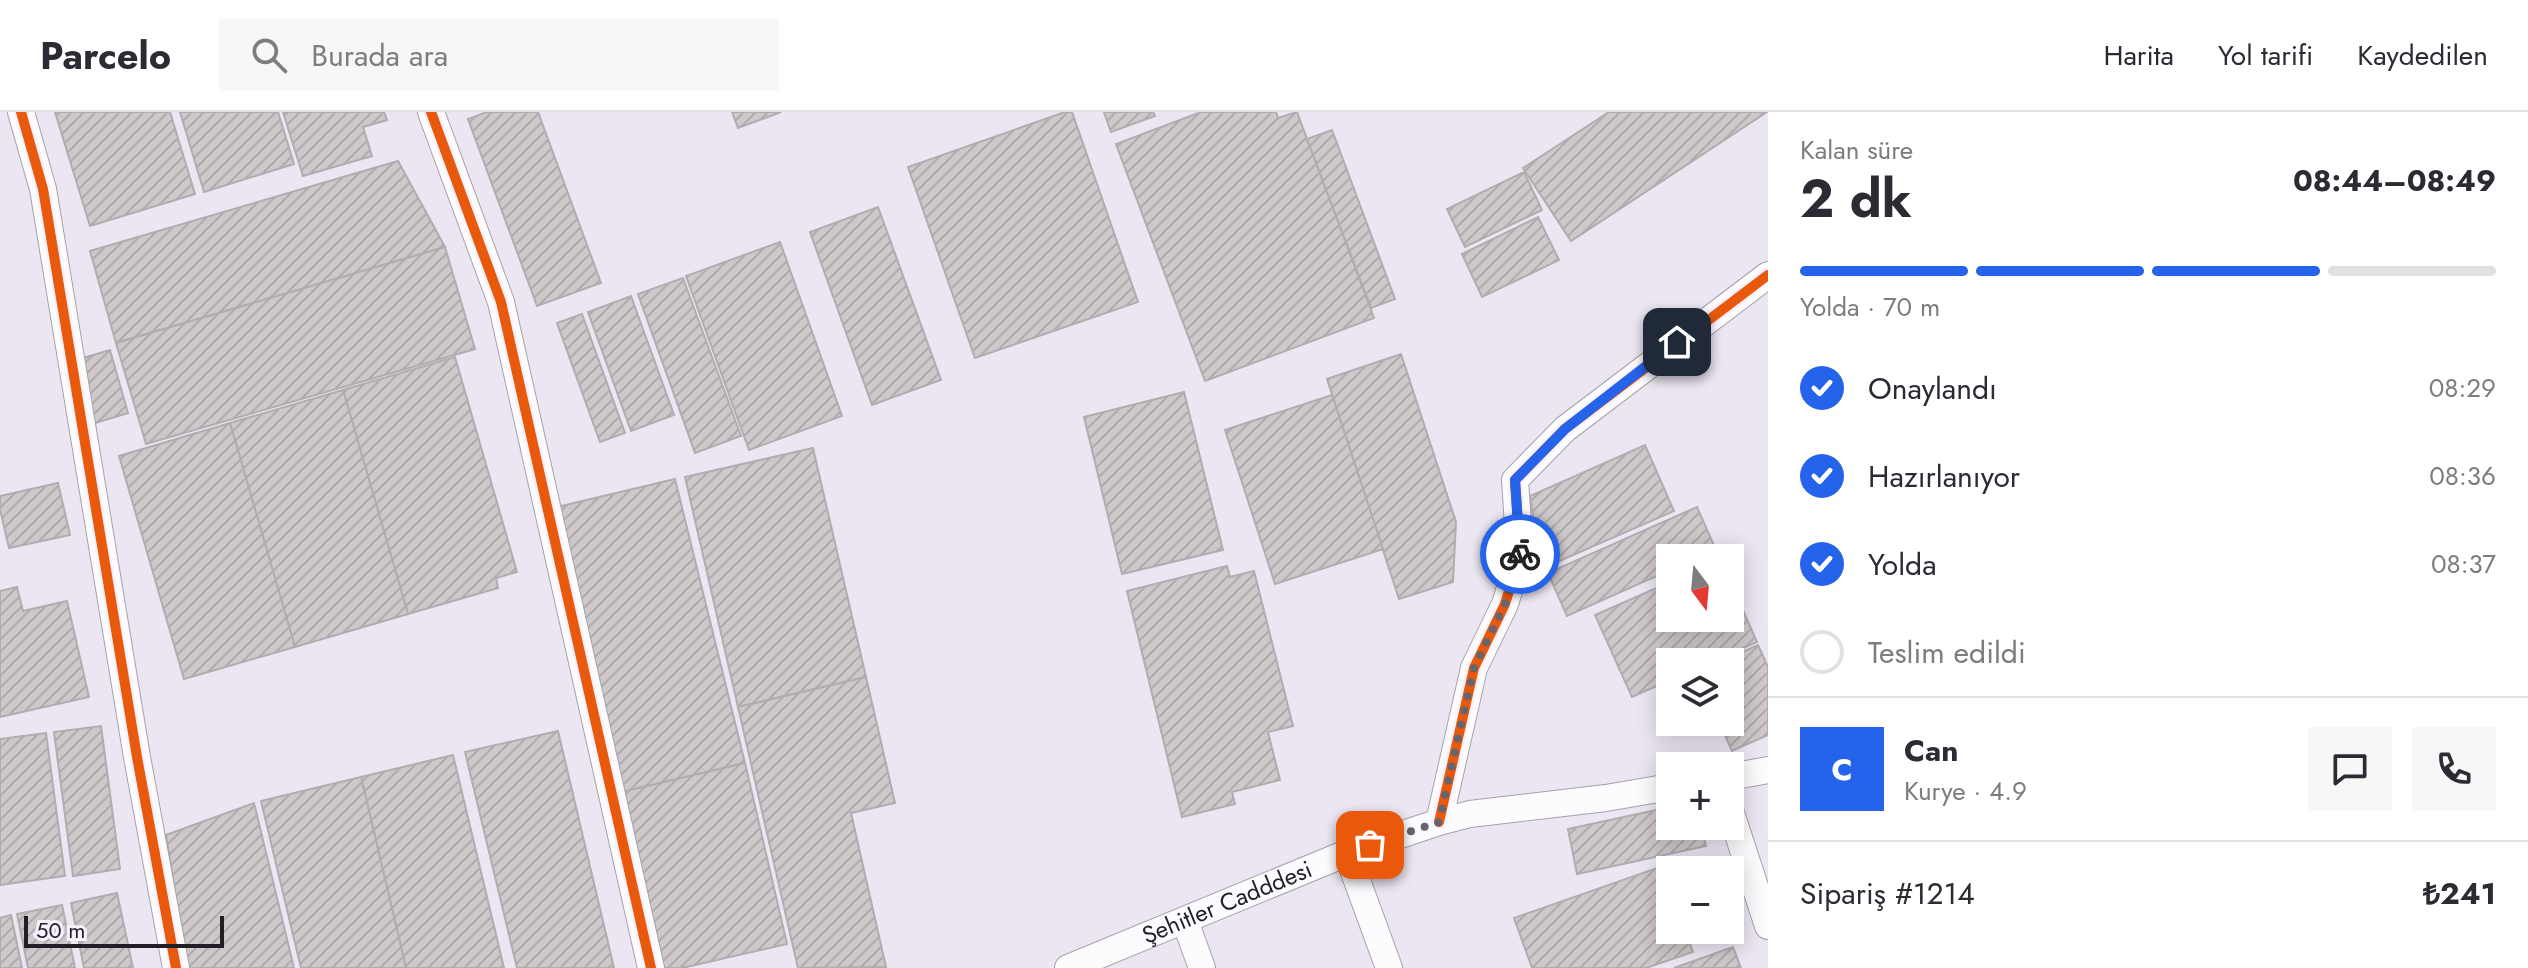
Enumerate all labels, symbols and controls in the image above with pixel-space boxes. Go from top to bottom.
search box [219,19,779,91]
text: Parcelo [40,28,171,83]
icon: search [247,33,291,77]
text: Burada ara [311,34,448,77]
text: Harita [2103,35,2174,76]
text: Yol tarifi [2218,35,2313,76]
text: Kaydedilen [2357,35,2488,76]
text: Kalan süre [1800,131,1913,169]
text: 08:44–08:49 [2293,159,2496,202]
text: 2 dk [1800,161,1912,237]
text: Yolda · 70 m [1800,288,1940,326]
pin [1643,308,1711,376]
icon: home [1655,320,1699,364]
icon: check [1800,366,1844,410]
text: Onaylandı [1868,367,1997,410]
text: 08:29 [2429,369,2496,407]
icon: check [1800,454,1844,498]
text: Hazırlanıyor [1868,455,2020,498]
text: 08:36 [2429,457,2496,495]
courier [1480,514,1560,594]
icon: bike [1498,532,1542,576]
icon: check [1800,542,1844,586]
text: Yolda [1868,543,1937,586]
north arrow [1656,544,1744,632]
map controls [1656,544,1744,944]
text: 08:37 [2431,545,2496,583]
text: Teslim edildi [1868,631,2026,674]
button: layers [1656,648,1744,736]
button: chat [2308,727,2392,811]
button: phone [2412,727,2496,811]
text: Can [1904,729,1958,772]
text: C [1831,748,1853,791]
button: + [1656,752,1744,840]
text: Kurye · 4.9 [1904,772,2027,810]
pin [1336,811,1404,879]
icon: bag [1348,823,1392,867]
street label: Şehitler Cadddesi [1137,851,1317,953]
button: − [1656,856,1744,944]
text: Sipariş #1214 [1800,872,1975,915]
text: ₺241 [2423,872,2496,915]
scale bar [24,912,224,948]
text: 50 m [36,914,85,946]

